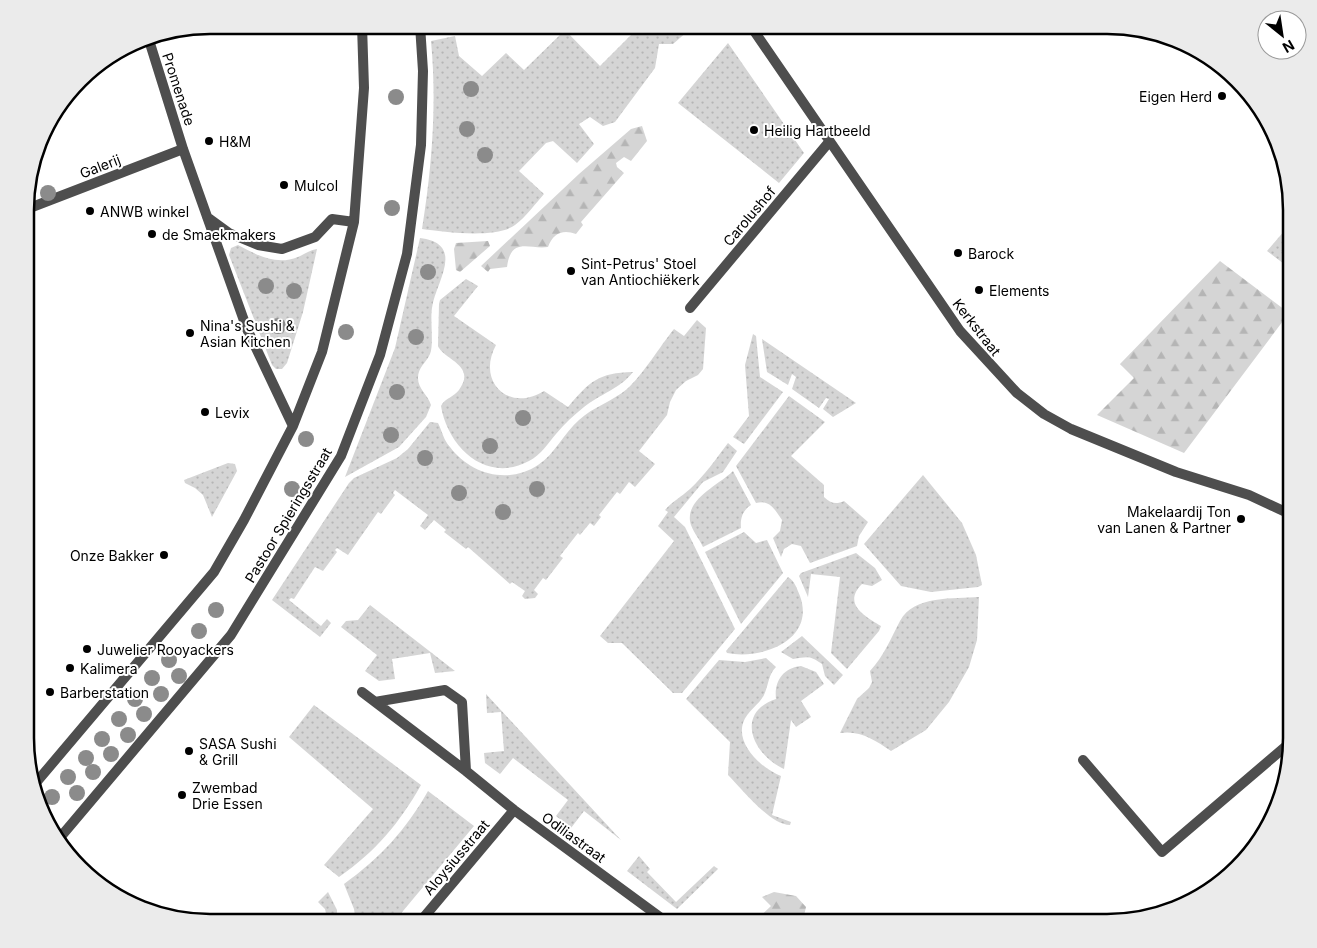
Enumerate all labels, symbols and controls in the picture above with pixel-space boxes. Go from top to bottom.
north arrow [1257,10,1307,60]
text: N [1280,37,1298,57]
street label: Promenade [159,50,199,128]
place label: Eigen Herd [1139,88,1212,105]
marker: Eigen Herd [1216,90,1228,102]
place label: Heilig Hartbeeld [764,122,870,139]
marker: Heilig Hartbeeld [748,124,760,136]
place label: H&M [219,133,251,150]
marker: H&M [203,135,215,147]
street label: Galerij [77,151,123,181]
place label: Mulcol [294,177,338,194]
marker: Mulcol [278,179,290,191]
street label: Carolushof [719,183,779,249]
place label: ANWB winkel [100,203,189,220]
marker: ANWB winkel [84,205,96,217]
place label: de Smaekmakers [162,226,276,243]
marker: de Smaekmakers [146,228,158,240]
place label: Barock [968,245,1014,262]
marker: Barock [952,247,964,259]
place label: Sint-Petrus' Stoel van Antiochiëkerk [581,255,700,288]
marker: Sint-Petrus' Stoel van Antiochiëkerk [565,265,577,277]
place label: Elements [989,282,1050,299]
marker: Elements [973,284,985,296]
street label: Kerkstraat [949,295,1005,359]
place label: Nina's Sushi & Asian Kitchen [200,317,295,350]
marker: Nina's Sushi & Asian Kitchen [184,327,196,339]
place label: Levix [215,404,250,421]
marker: Levix [199,406,211,418]
street label: Pastoor Spieringsstraat [241,444,335,586]
place label: Makelaardij Ton van Lanen & Partner [1097,503,1231,536]
marker: Makelaardij Ton van Lanen & Partner [1235,513,1247,525]
place label: Onze Bakker [70,547,154,564]
marker: Onze Bakker [158,549,170,561]
place label: Juwelier Rooyackers [97,641,234,658]
marker: Juwelier Rooyackers [81,643,93,655]
place label: Kalimera [80,660,138,677]
marker: Kalimera [64,662,76,674]
place label: Barberstation [60,684,149,701]
marker: Barberstation [44,686,56,698]
place label: SASA Sushi & Grill [199,735,277,768]
marker: SASA Sushi & Grill [183,745,195,757]
place label: Zwembad Drie Essen [192,779,263,812]
marker: Zwembad Drie Essen [176,789,188,801]
street label: Odiliastraat [539,808,610,866]
street label: Aloysiusstraat [420,816,493,898]

